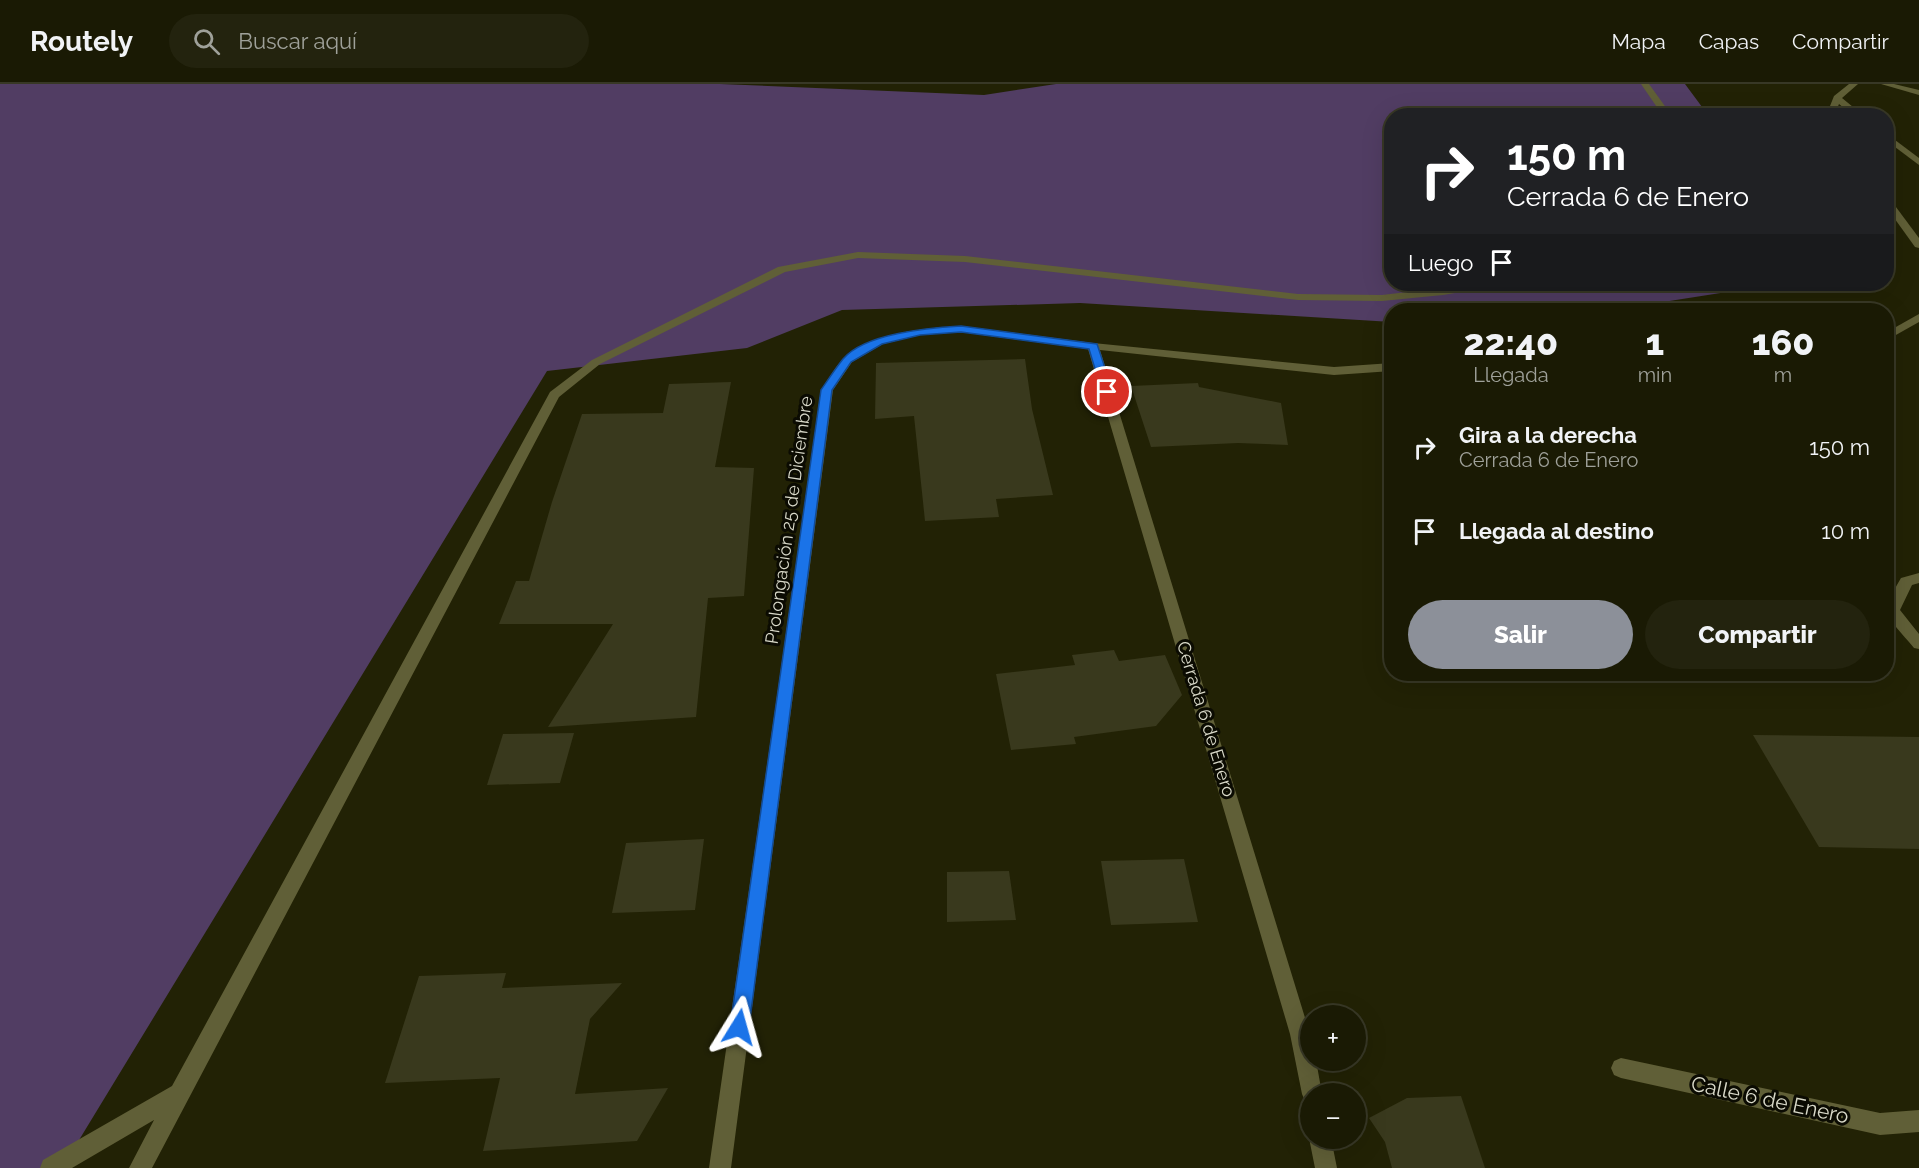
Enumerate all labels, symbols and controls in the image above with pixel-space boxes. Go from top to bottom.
search box [169,14,589,68]
text: Routely [30,25,133,58]
icon: search [190,25,223,58]
text: Buscar aquí [238,28,357,54]
text: Mapa [1611,29,1666,54]
text: Capas [1699,29,1759,54]
text: Compartir [1792,29,1889,54]
text: 150 m [1507,131,1626,180]
icon: right [1408,132,1486,210]
text: Cerrada 6 de Enero [1507,181,1749,212]
icon: arrive [1485,246,1518,279]
text: Luego [1408,250,1473,276]
text: 22:40 [1464,321,1558,363]
text: 1 [1646,321,1664,363]
text: 160 [1752,321,1814,363]
text: Llegada [1473,363,1549,387]
text: min [1638,363,1672,387]
text: m [1774,363,1792,387]
pin [1081,366,1132,417]
icon: arrive [1090,375,1123,408]
street label: Prolongación 25 de Diciembre [761,394,816,645]
text: Gira a la derecha [1459,422,1637,448]
icon: right [1408,431,1441,464]
text: 150 m [1809,434,1870,460]
text: Cerrada 6 de Enero [1459,448,1638,472]
icon: arrive [1408,515,1441,548]
text: Llegada al destino [1459,518,1654,544]
text: 10 m [1821,518,1870,544]
button: Salir [1408,600,1633,669]
button: Compartir [1645,600,1870,669]
street label: Cerrada 6 de Enero [1173,639,1240,799]
position arrow [707,995,771,1059]
map controls [1300,1005,1366,1149]
button: + [1300,1005,1366,1071]
street label: Calle 6 de Enero [1689,1071,1851,1128]
button: − [1300,1083,1366,1149]

